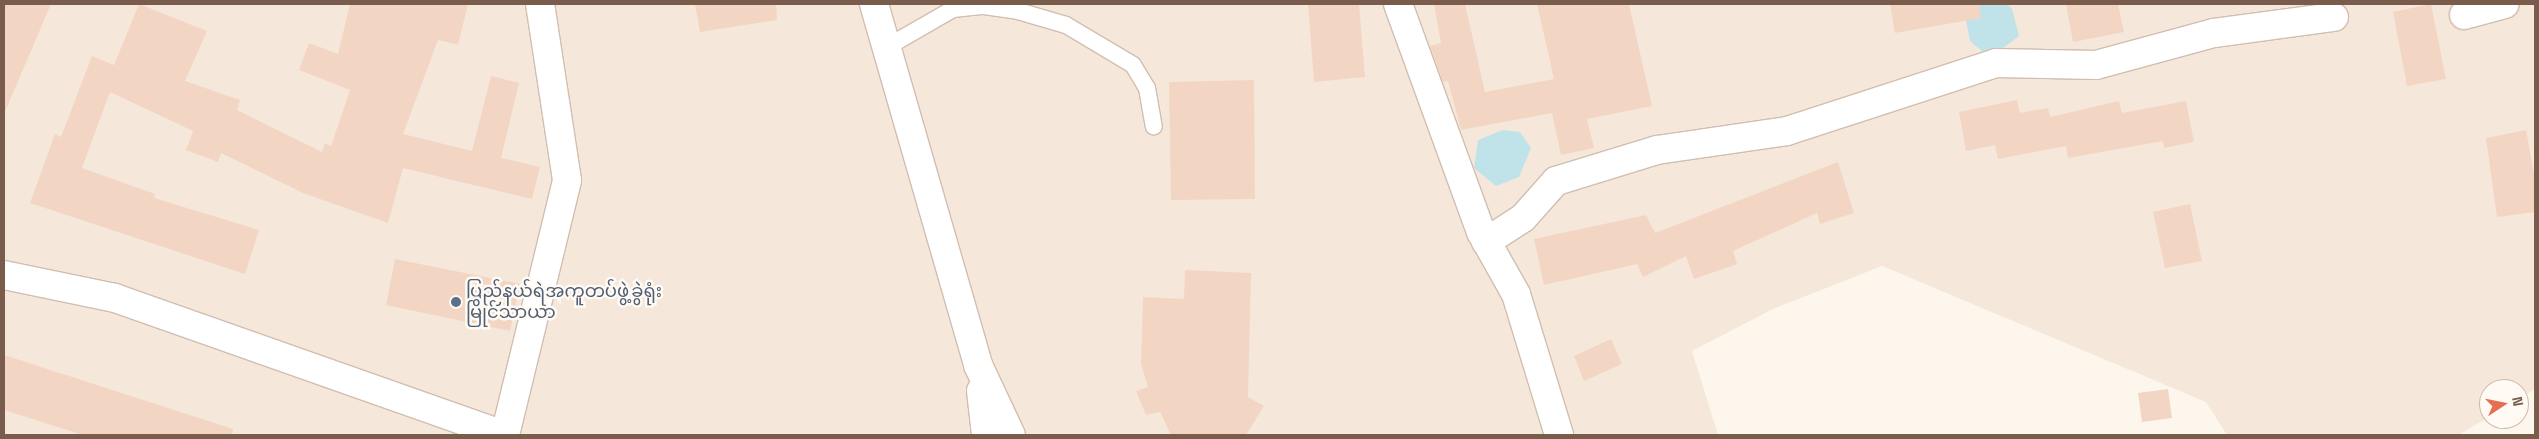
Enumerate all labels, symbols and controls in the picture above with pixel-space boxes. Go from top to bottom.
place label: ပြည်နယ်ရဲအကူတပ်ဖွဲ့ခွဲရုံး မြိုင်သာယာ [466,281,662,324]
marker: ပြည်နယ်ရဲအကူတပ်ဖွဲ့ခွဲရုံး မြိုင်သာယာ [450,296,462,308]
north arrow [2479,379,2529,429]
text: N [2508,395,2527,408]

